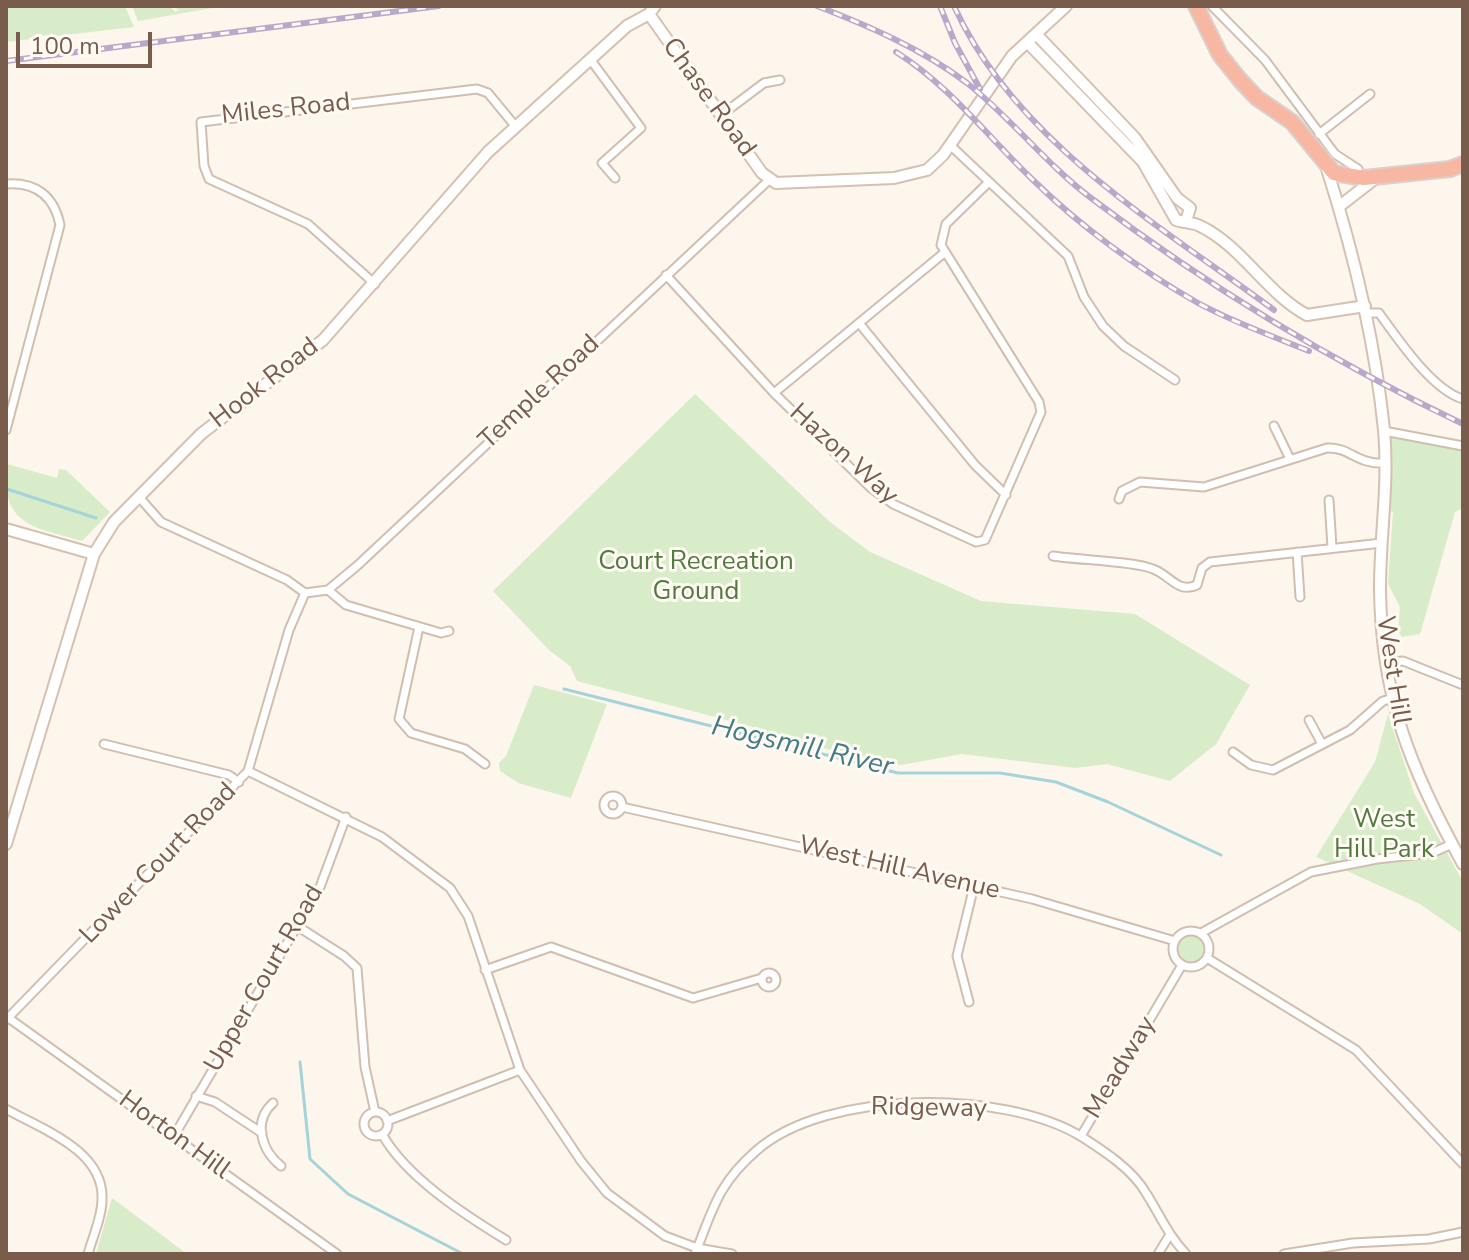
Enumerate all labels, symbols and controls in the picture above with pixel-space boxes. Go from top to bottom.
scale bar [20,16,156,66]
text: 100 m [30,30,100,62]
street label: Chase Road [654,32,762,164]
street label: Miles Road [220,88,352,132]
street label: Temple Road [473,329,607,457]
street label: Hook Road [205,332,325,436]
street label: Hazon Way [782,398,904,512]
park label: Court Recreation Ground [598,547,794,608]
street label: West Hill [1368,614,1416,728]
water label: Hogsmill River [708,711,896,785]
street label: Lower Court Road [74,777,244,951]
park label: West Hill Park [1334,805,1434,866]
street label: West Hill Avenue [795,831,1003,907]
street label: Upper Court Road [199,880,331,1078]
street label: Meadway [1078,1011,1164,1125]
street label: Horton Hill [112,1085,236,1187]
street label: Ridgeway [871,1092,987,1126]

